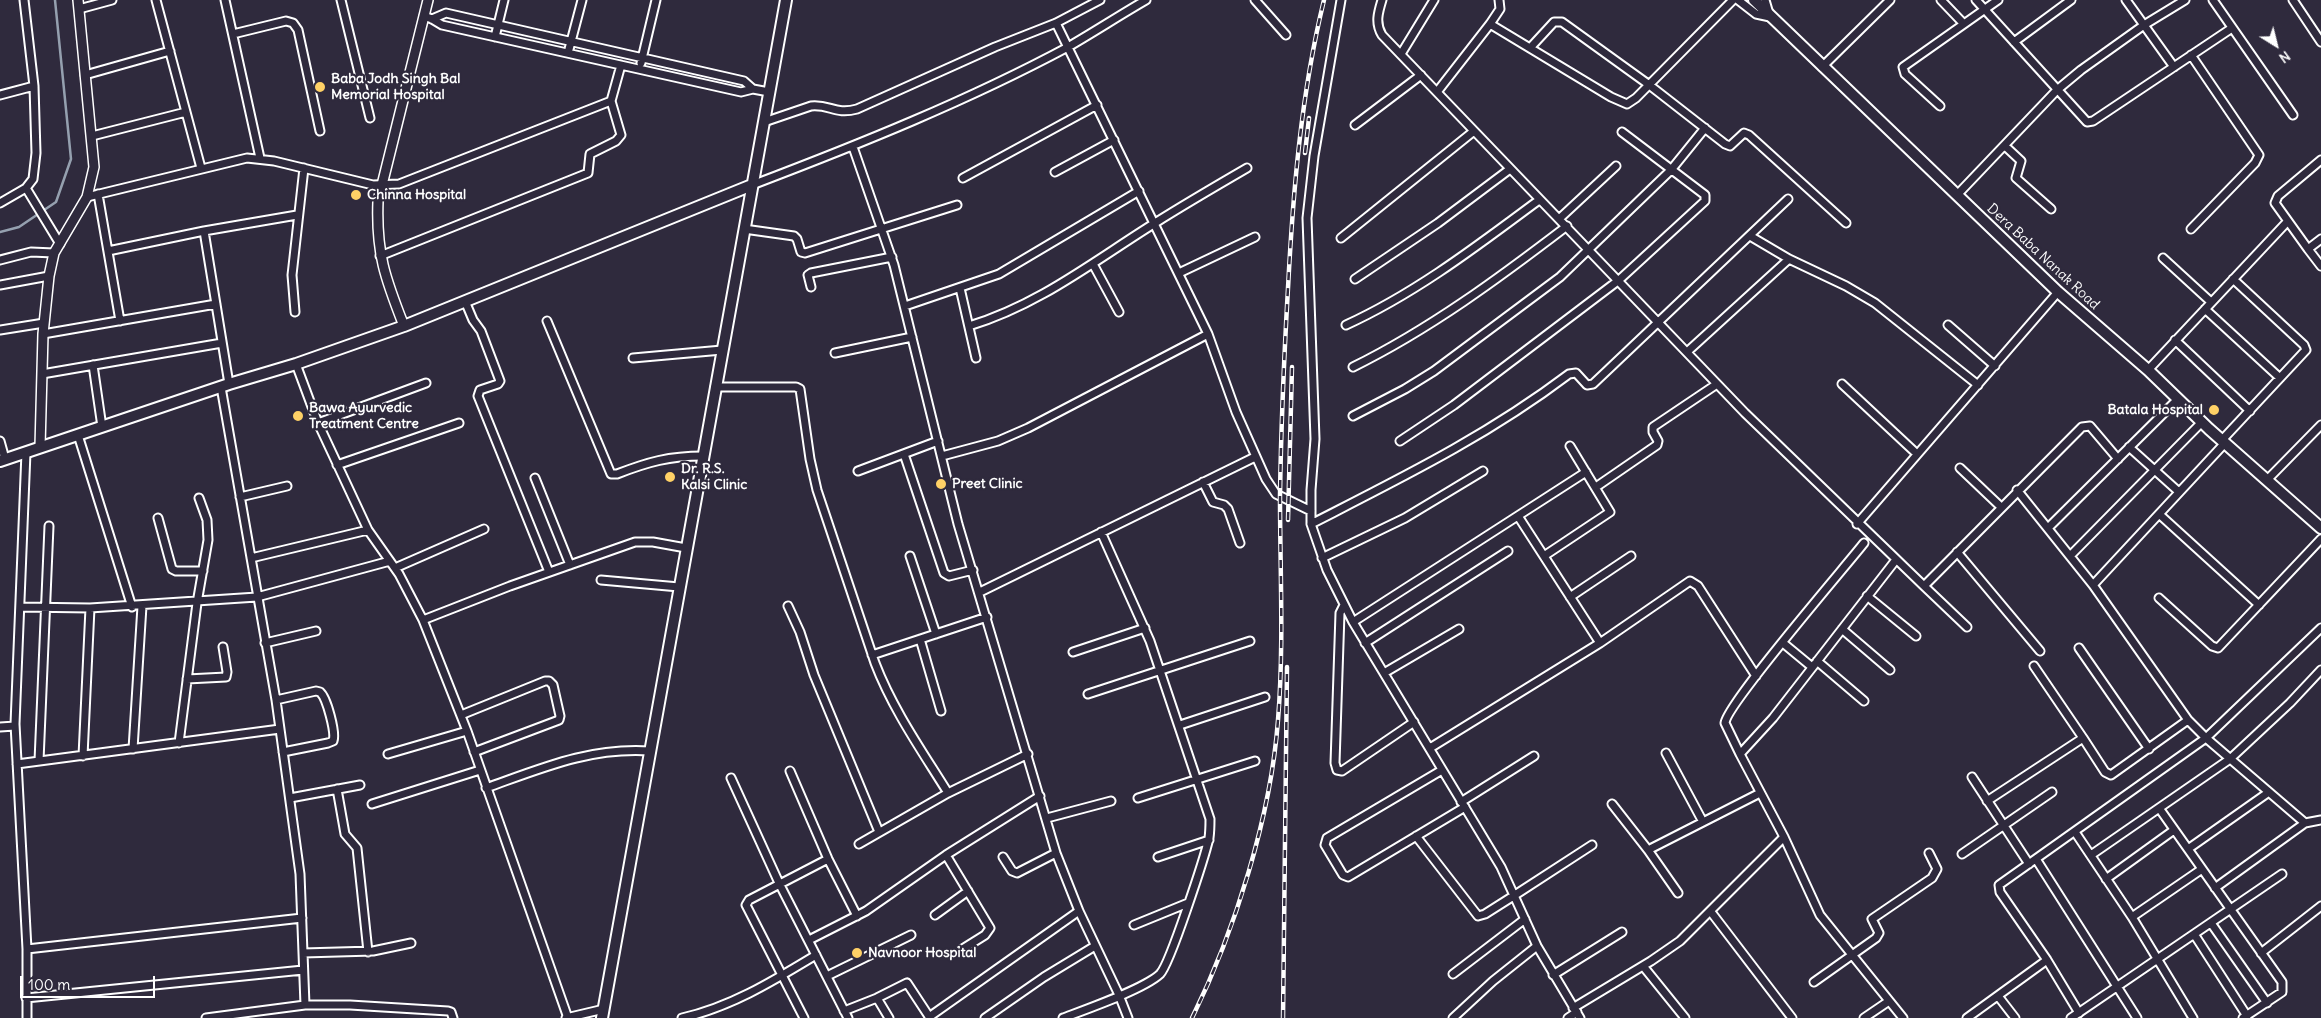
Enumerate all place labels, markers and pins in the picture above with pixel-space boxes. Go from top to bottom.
place label: Baba Jodh Singh Bal Memorial Hospital [331,71,460,104]
marker: Baba Jodh Singh Bal Memorial Hospital [313,80,327,94]
place label: Chinna Hospital [367,187,466,203]
marker: Chinna Hospital [349,188,363,202]
place label: Bawa Ayurvedic Treatment Centre [309,400,419,432]
place label: Batala Hospital [2107,402,2203,418]
marker: Batala Hospital [2207,403,2221,417]
marker: Bawa Ayurvedic Treatment Centre [291,409,305,423]
place label: Dr. R.S. Kalsi Clinic [681,461,747,494]
marker: Dr. R.S. Kalsi Clinic [663,470,677,484]
place label: Preet Clinic [952,476,1023,492]
marker: Preet Clinic [934,477,948,491]
place label: Navnoor Hospital [868,945,976,961]
marker: Navnoor Hospital [850,946,864,960]

